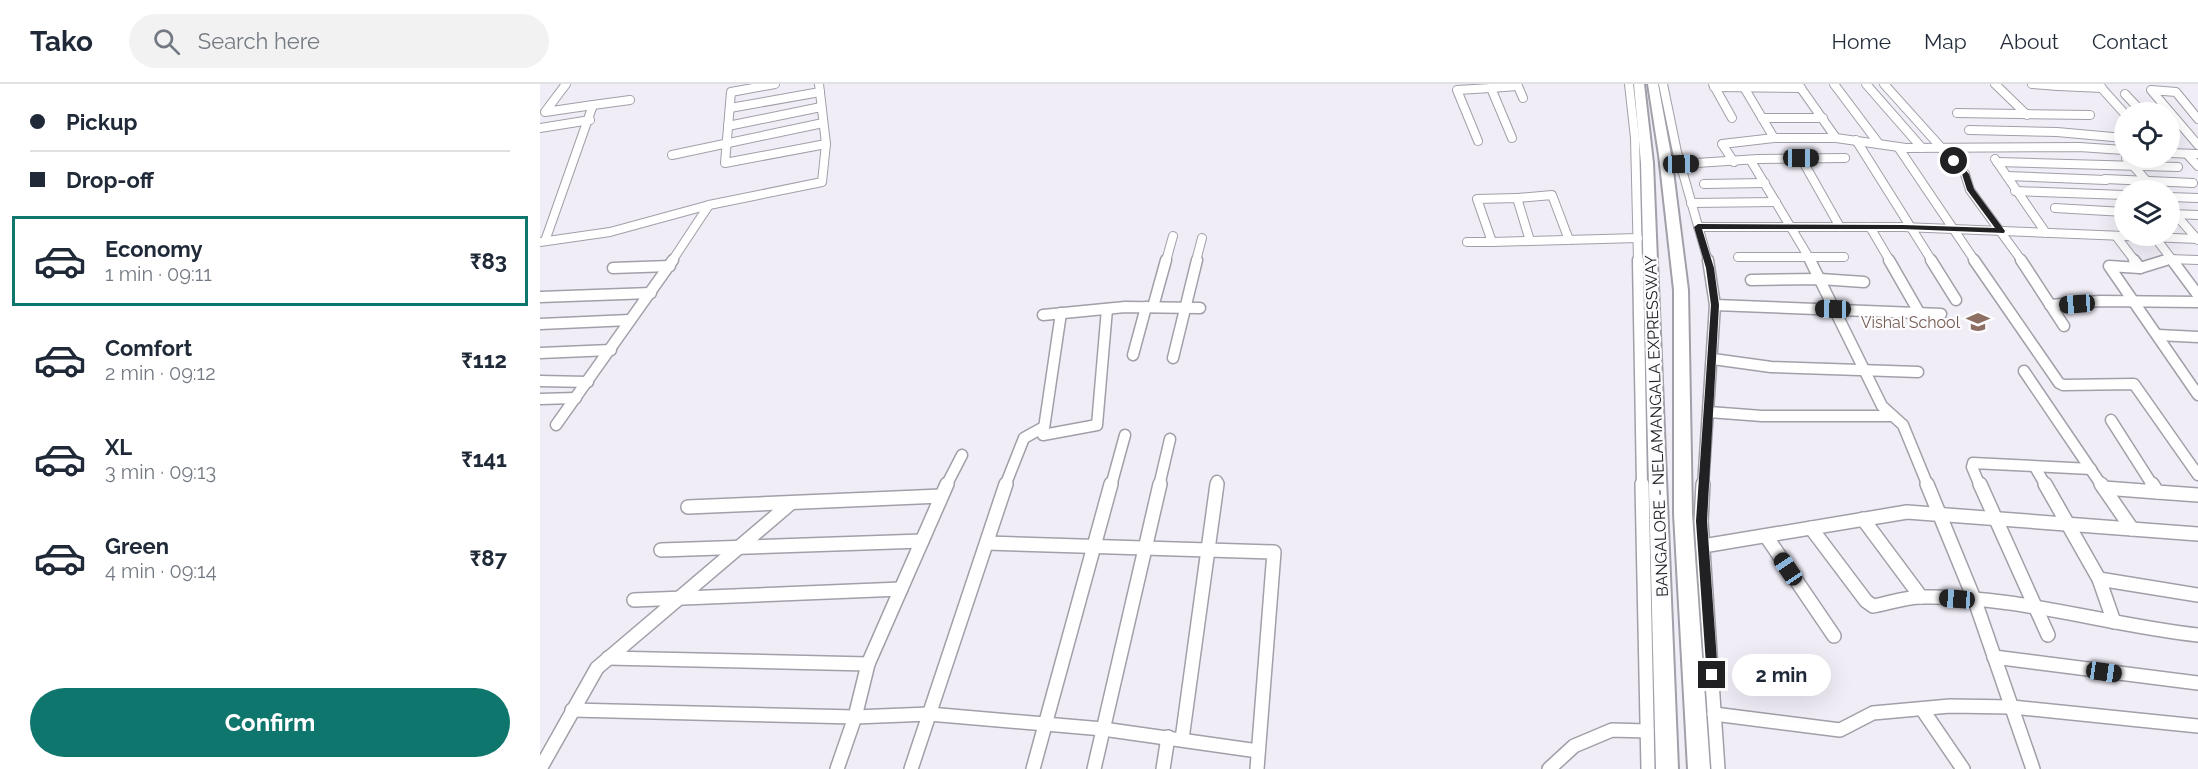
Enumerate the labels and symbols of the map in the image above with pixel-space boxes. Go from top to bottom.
route start [1940,147,1967,174]
car [1783,149,1819,167]
car [1663,155,1699,173]
street label: BANGALORE - NELAMANGALA EXPRESSWAY [1641,254,1672,597]
car [2058,294,2096,314]
car [1815,300,1851,318]
school or university icon: Vishal School [1965,309,1991,335]
place label: Vishal School [1861,313,1961,332]
car [1770,549,1806,589]
car [1938,589,1976,609]
callout: 2 min [1733,654,1832,696]
route end [1698,661,1725,688]
car [2085,661,2123,683]

